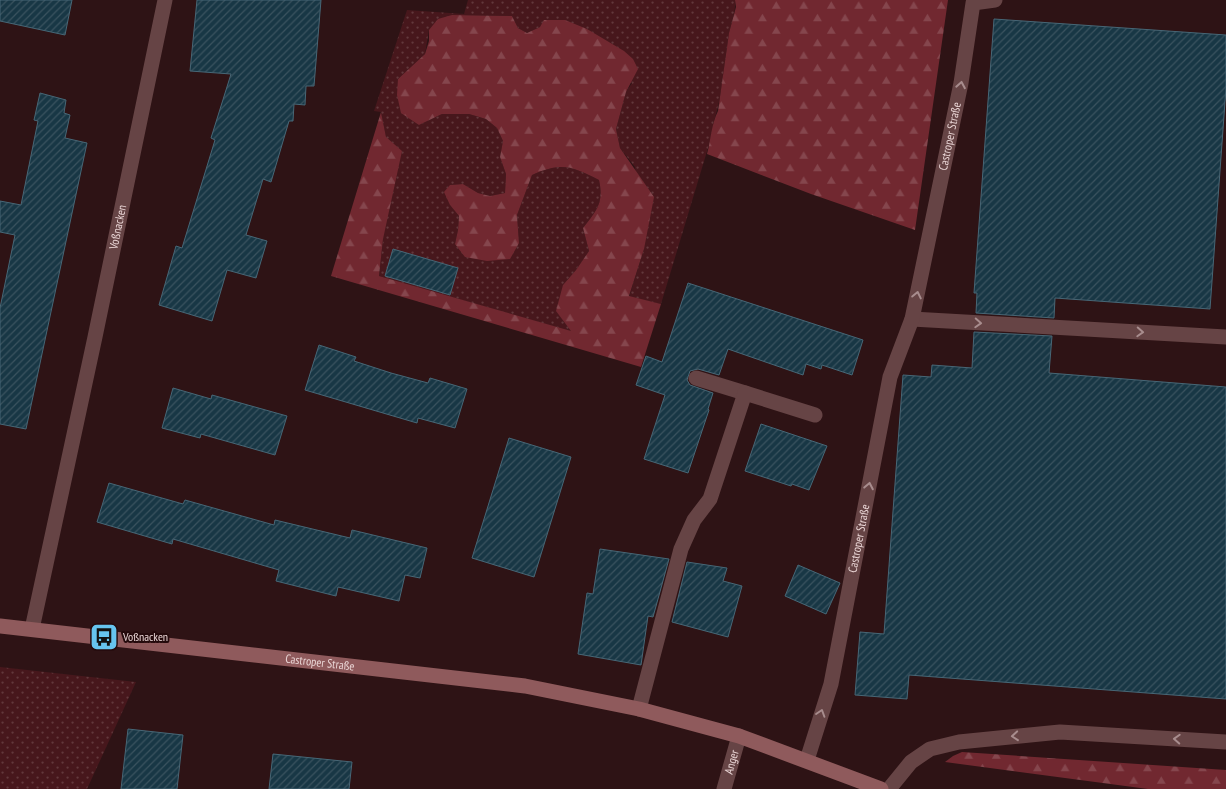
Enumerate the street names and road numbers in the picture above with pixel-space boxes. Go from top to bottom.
street label: Castroper Straße [935,101,964,172]
street label: Voßnacken [105,203,129,252]
street label: Castroper Straße [845,503,872,574]
street label: Castroper Straße [285,651,355,673]
street label: Anger [721,747,742,776]

